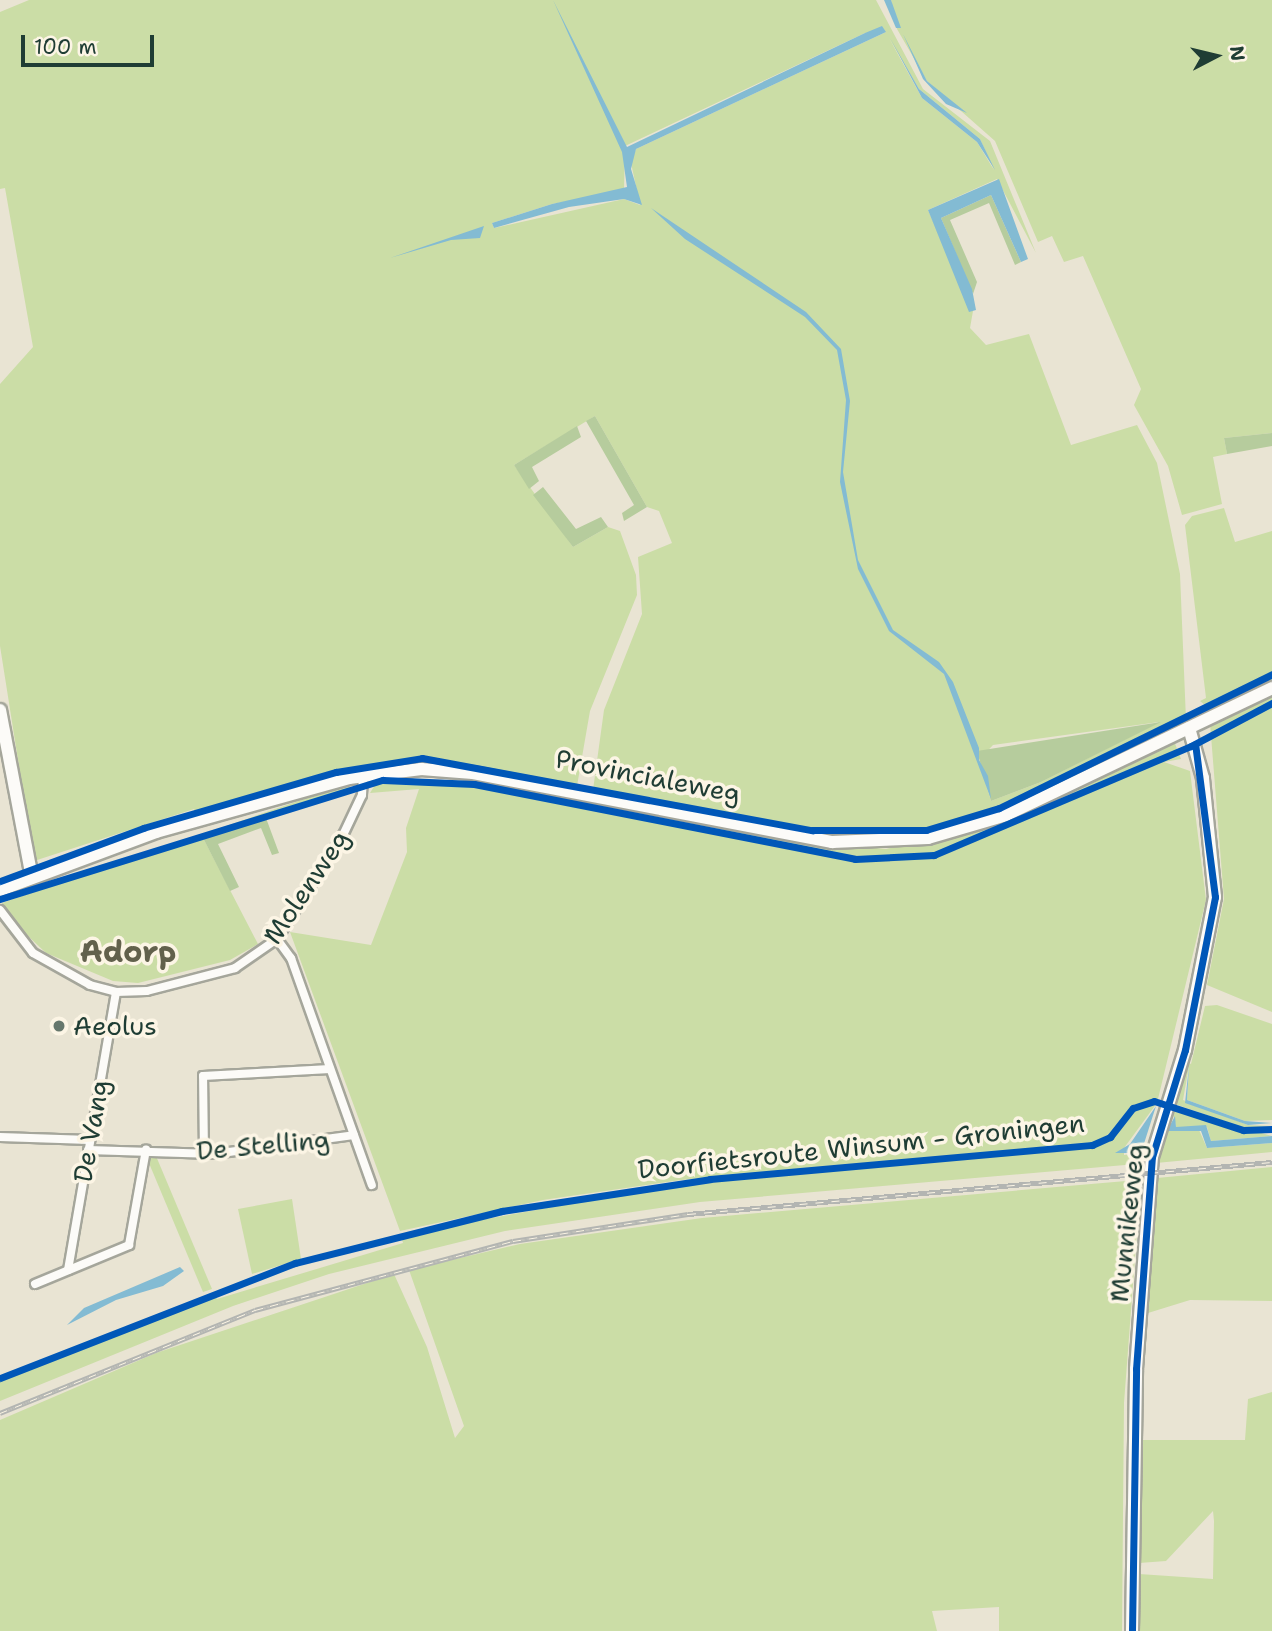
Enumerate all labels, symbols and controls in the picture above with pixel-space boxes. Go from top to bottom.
scale bar [24,21,158,65]
north arrow [1181,21,1251,91]
text: 100 m [34,33,97,61]
text: N [1224,44,1251,62]
street label: Provincialeweg [553,743,743,809]
street label: Molenweg [256,824,356,950]
district label: Adorp [80,934,176,970]
place label: Aeolus [73,1010,157,1042]
marker: Aeolus [51,1018,67,1034]
street label: De Vang [67,1077,115,1185]
street label: Doorfietsroute Winsum - Groningen [636,1107,1086,1185]
street label: De Stelling [195,1124,331,1166]
street label: Munnikeweg [1103,1142,1151,1304]

